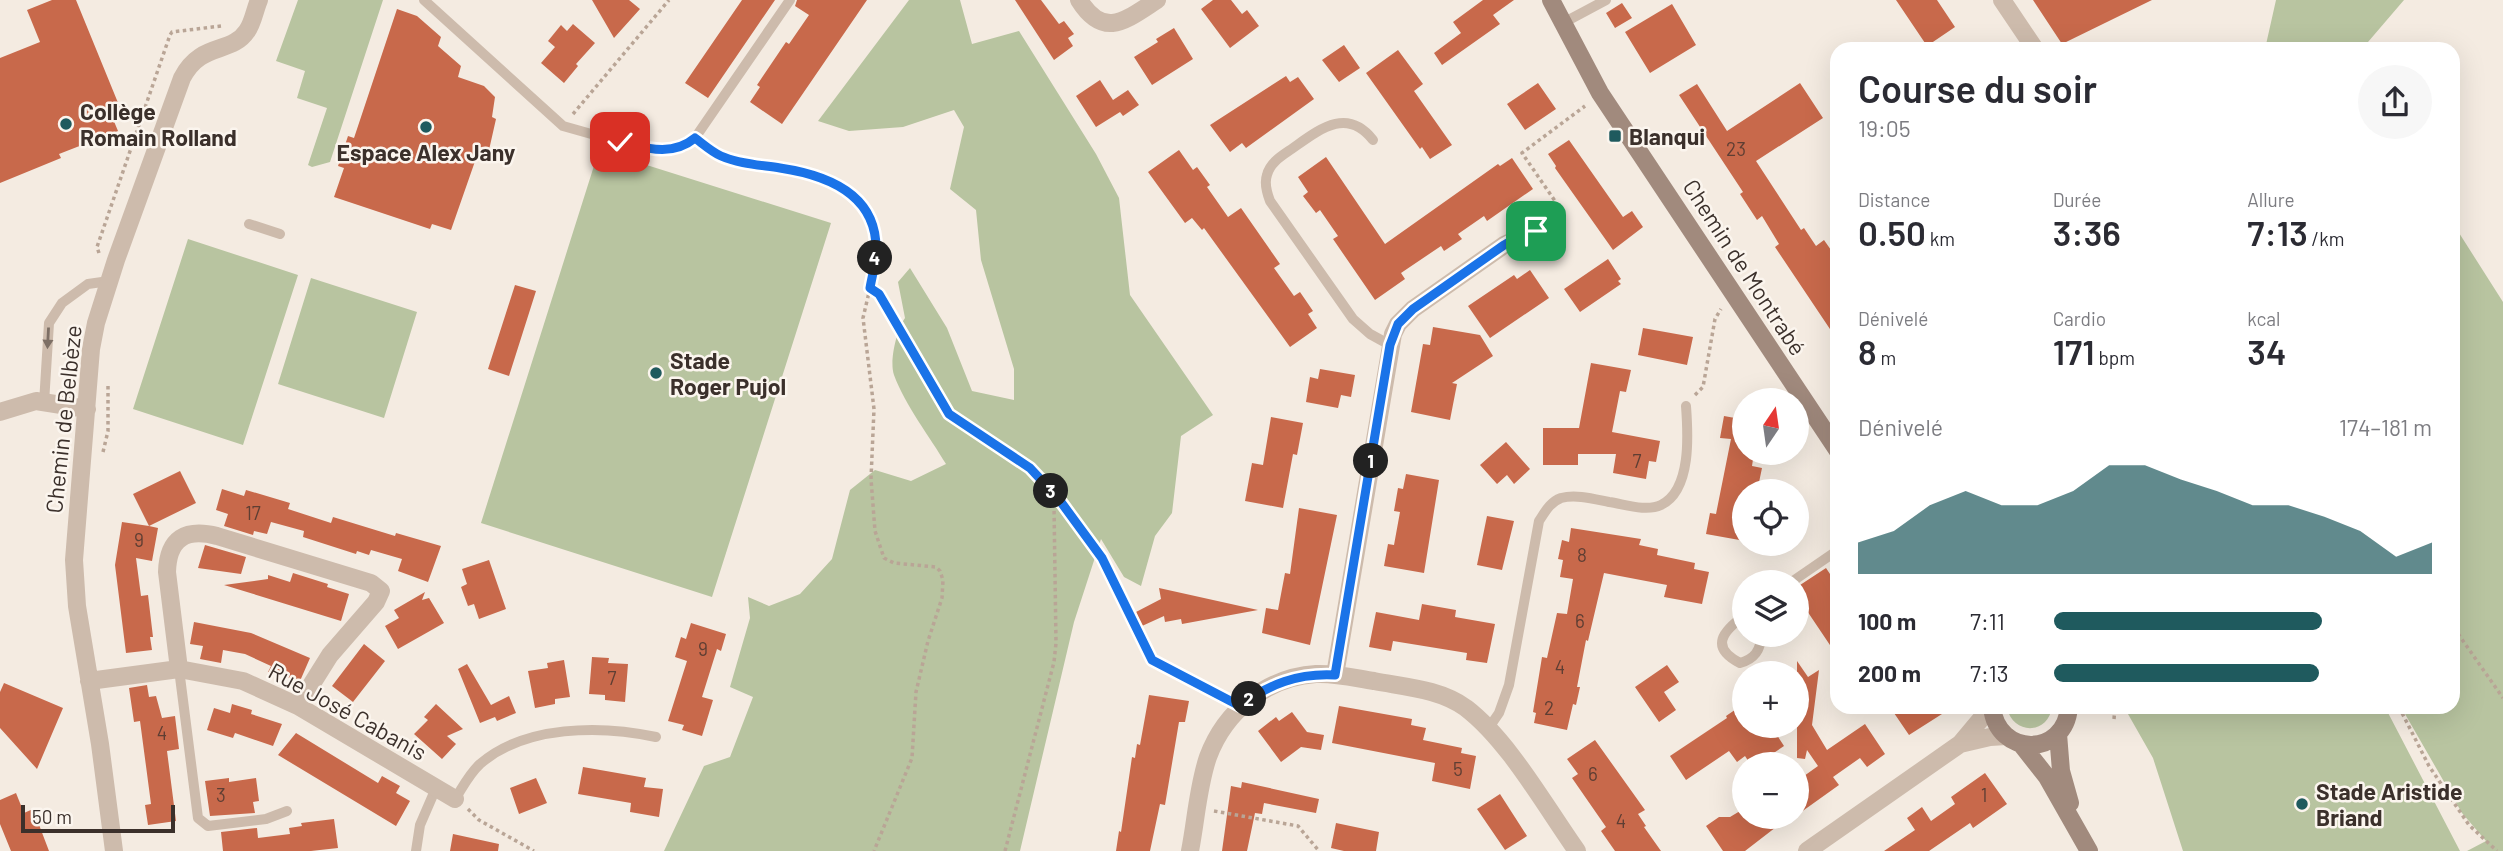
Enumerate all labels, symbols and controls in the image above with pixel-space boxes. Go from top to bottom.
text: Course du soir [1858,65,2097,111]
button: share [2358,65,2432,139]
place label: Collège Romain Rolland [80,97,237,151]
pin [590,112,650,172]
text: 19:05 [1858,114,1911,142]
marker: Collège Romain Rolland [58,116,74,132]
marker: Espace Alex Jany [418,119,434,135]
place label: Blanqui [1629,122,1705,150]
icon: check [601,123,639,161]
marker: Blanqui [1607,128,1623,144]
house number: 23 [1726,137,1746,160]
place label: Espace Alex Jany [337,138,516,166]
street label: Chemin de Montrabé [1678,174,1812,360]
text: Distance [1858,188,1930,211]
text: Durée [2053,188,2101,211]
text: Allure [2247,188,2295,211]
pin [1506,201,1566,261]
text: 0.50 [1858,211,1926,253]
text: 3:36 [2053,211,2121,253]
text: 7:13 [2247,211,2308,253]
icon: arrive [1517,212,1555,250]
text: km [1926,227,1955,250]
text: /km [2308,227,2344,250]
pin: 4 [858,240,892,276]
text: 4 [869,246,880,269]
text: Dénivelé [1858,307,1928,330]
text: Cardio [2053,307,2106,330]
text: kcal [2247,307,2280,330]
street label: Chemin de Belbèze [39,324,87,514]
one-way arrow [42,327,53,349]
text: 8 [1858,330,1877,372]
text: 171 [2053,330,2095,372]
text: 34 [2247,330,2286,372]
place label: Stade Roger Pujol [670,346,786,400]
text: m [1877,346,1896,369]
text: bpm [2095,346,2135,369]
marker: Stade Roger Pujol [648,365,664,381]
north arrow [1732,388,1810,466]
map controls [1732,388,1809,829]
text: Dénivelé [1858,413,1943,441]
text: 174–181 m [2339,413,2432,441]
pin: 1 [1354,444,1388,478]
text: 1 [1367,449,1374,472]
house number: 7 [1633,449,1642,472]
pin: 3 [1034,474,1068,508]
text: 3 [1045,479,1056,502]
button: locate [1732,479,1809,556]
house number: 17 [245,501,261,524]
house number: 9 [134,528,144,551]
house number: 8 [1577,543,1587,566]
button: layers [1732,570,1809,647]
text: 100 m [1858,607,1916,635]
text: 7:11 [1970,607,2005,635]
house number: 6 [1575,609,1585,632]
house number: 9 [698,637,708,660]
house number: 4 [1555,655,1565,678]
street label: Rue José Cabanis [264,656,432,766]
text: 200 m [1858,659,1921,687]
text: 7:13 [1970,659,2009,687]
button: + [1732,661,1809,738]
house number: 7 [608,666,617,689]
pin: 2 [1232,682,1266,716]
text: 2 [1243,687,1254,710]
house number: 2 [1544,696,1554,719]
house number: 4 [157,721,167,744]
button: − [1732,752,1809,829]
house number: 5 [1453,757,1463,780]
house number: 6 [1588,762,1598,785]
place label: Stade Aristide Briand [2316,777,2463,831]
house number: 3 [216,783,226,806]
house number: 1 [1981,783,1987,806]
marker: Stade Aristide Briand [2294,796,2310,812]
scale bar [21,802,175,834]
text: 50 m [32,805,72,828]
house number: 4 [1616,809,1626,832]

